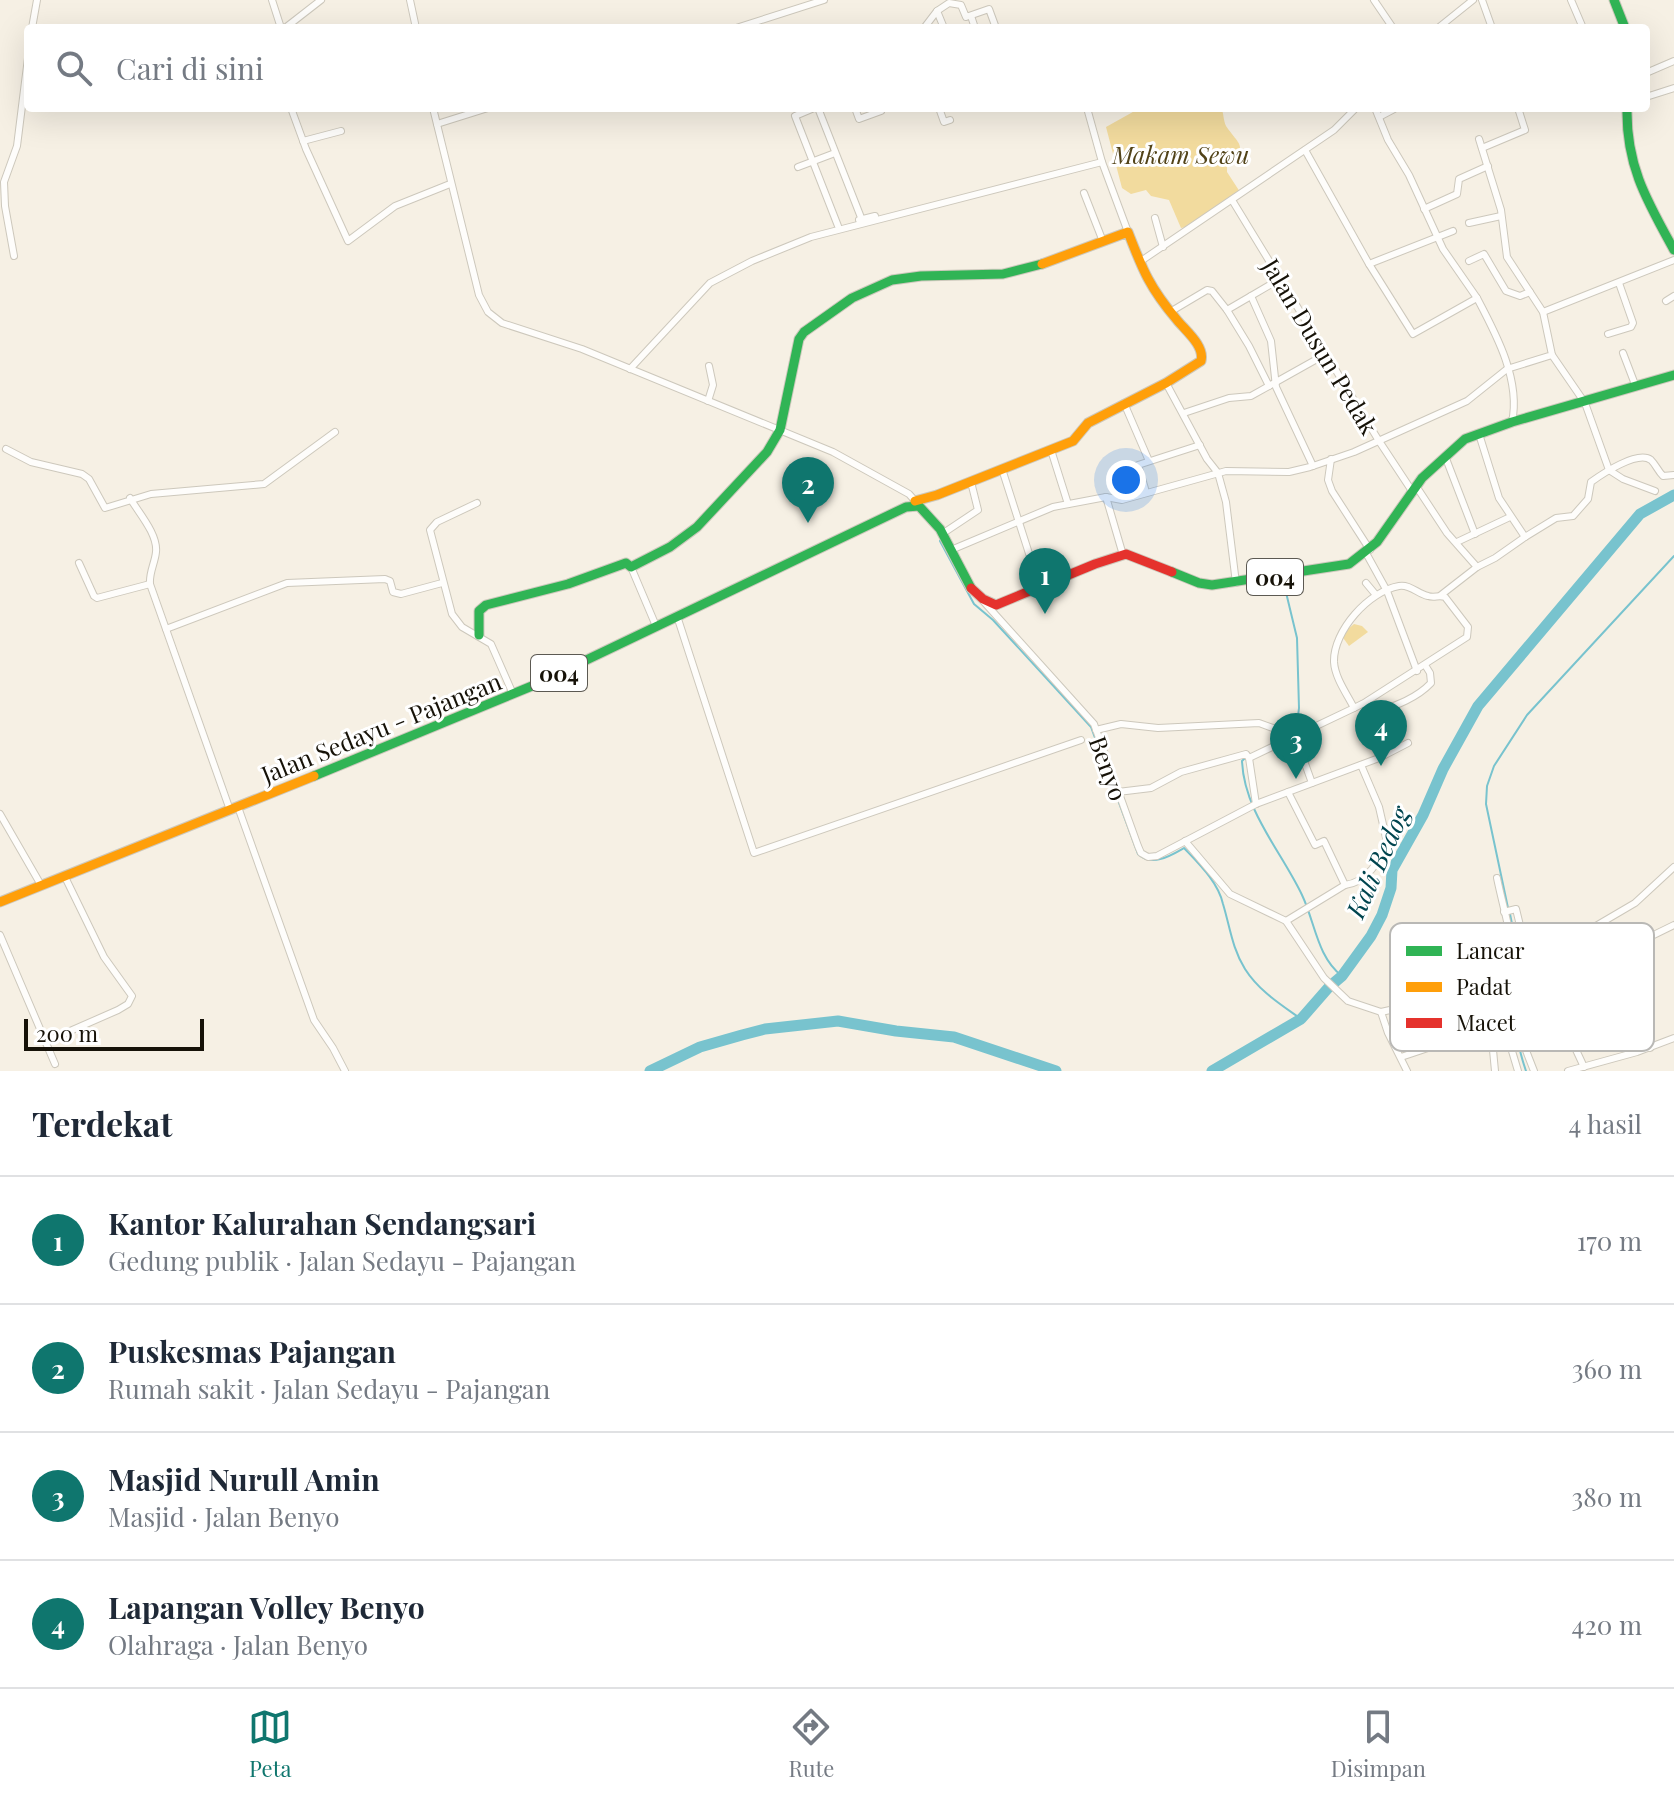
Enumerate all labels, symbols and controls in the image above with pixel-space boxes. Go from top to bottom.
search box [24,24,1650,112]
icon: search [52,46,96,90]
text: Cari di sini [116,48,264,88]
park label: Makam Sewu [1112,138,1249,170]
street label: Jalan Dusun Pedak [1255,251,1387,440]
pin: 2 [782,457,834,523]
your location [1106,460,1146,500]
pin: 1 [1019,548,1071,614]
road number: 004 [1247,559,1303,595]
road number: 004 [531,655,587,691]
street label: Jalan Sedayu - Pajangan [255,664,506,790]
pin: 4 [1355,700,1407,766]
pin: 3 [1270,713,1322,779]
street label: Benyo [1083,731,1135,805]
water label: Kali Bedog [1337,799,1418,924]
legend [1390,923,1654,1051]
text: Lancar [1456,935,1525,965]
text: Padat [1456,971,1512,1001]
text: Macet [1456,1007,1517,1037]
scale bar [24,1015,204,1051]
text: 200 m [36,1018,98,1048]
text: Terdekat [32,1100,172,1146]
text: 4 hasil [1569,1106,1642,1141]
text: Kantor Kalurahan Sendangsari [108,1203,536,1243]
text: 1 [53,1223,63,1258]
text: 170 m [1577,1223,1642,1258]
text: Gedung publik · Jalan Sedayu - Pajangan [108,1243,576,1278]
text: Puskesmas Pajangan [108,1331,396,1371]
text: 2 [51,1351,65,1386]
text: 360 m [1572,1351,1642,1386]
text: Rumah sakit · Jalan Sedayu - Pajangan [108,1371,550,1406]
text: Masjid Nurull Amin [108,1459,380,1499]
text: 3 [52,1479,64,1514]
text: 380 m [1572,1479,1642,1514]
text: Masjid · Jalan Benyo [108,1499,340,1534]
text: Lapangan Volley Benyo [108,1587,425,1627]
text: 4 [51,1607,65,1642]
text: 420 m [1572,1607,1642,1642]
text: Olahraga · Jalan Benyo [108,1627,368,1662]
tab: Peta [248,1705,292,1783]
tab: Rute [788,1705,834,1783]
tab: Disimpan [1331,1705,1426,1783]

